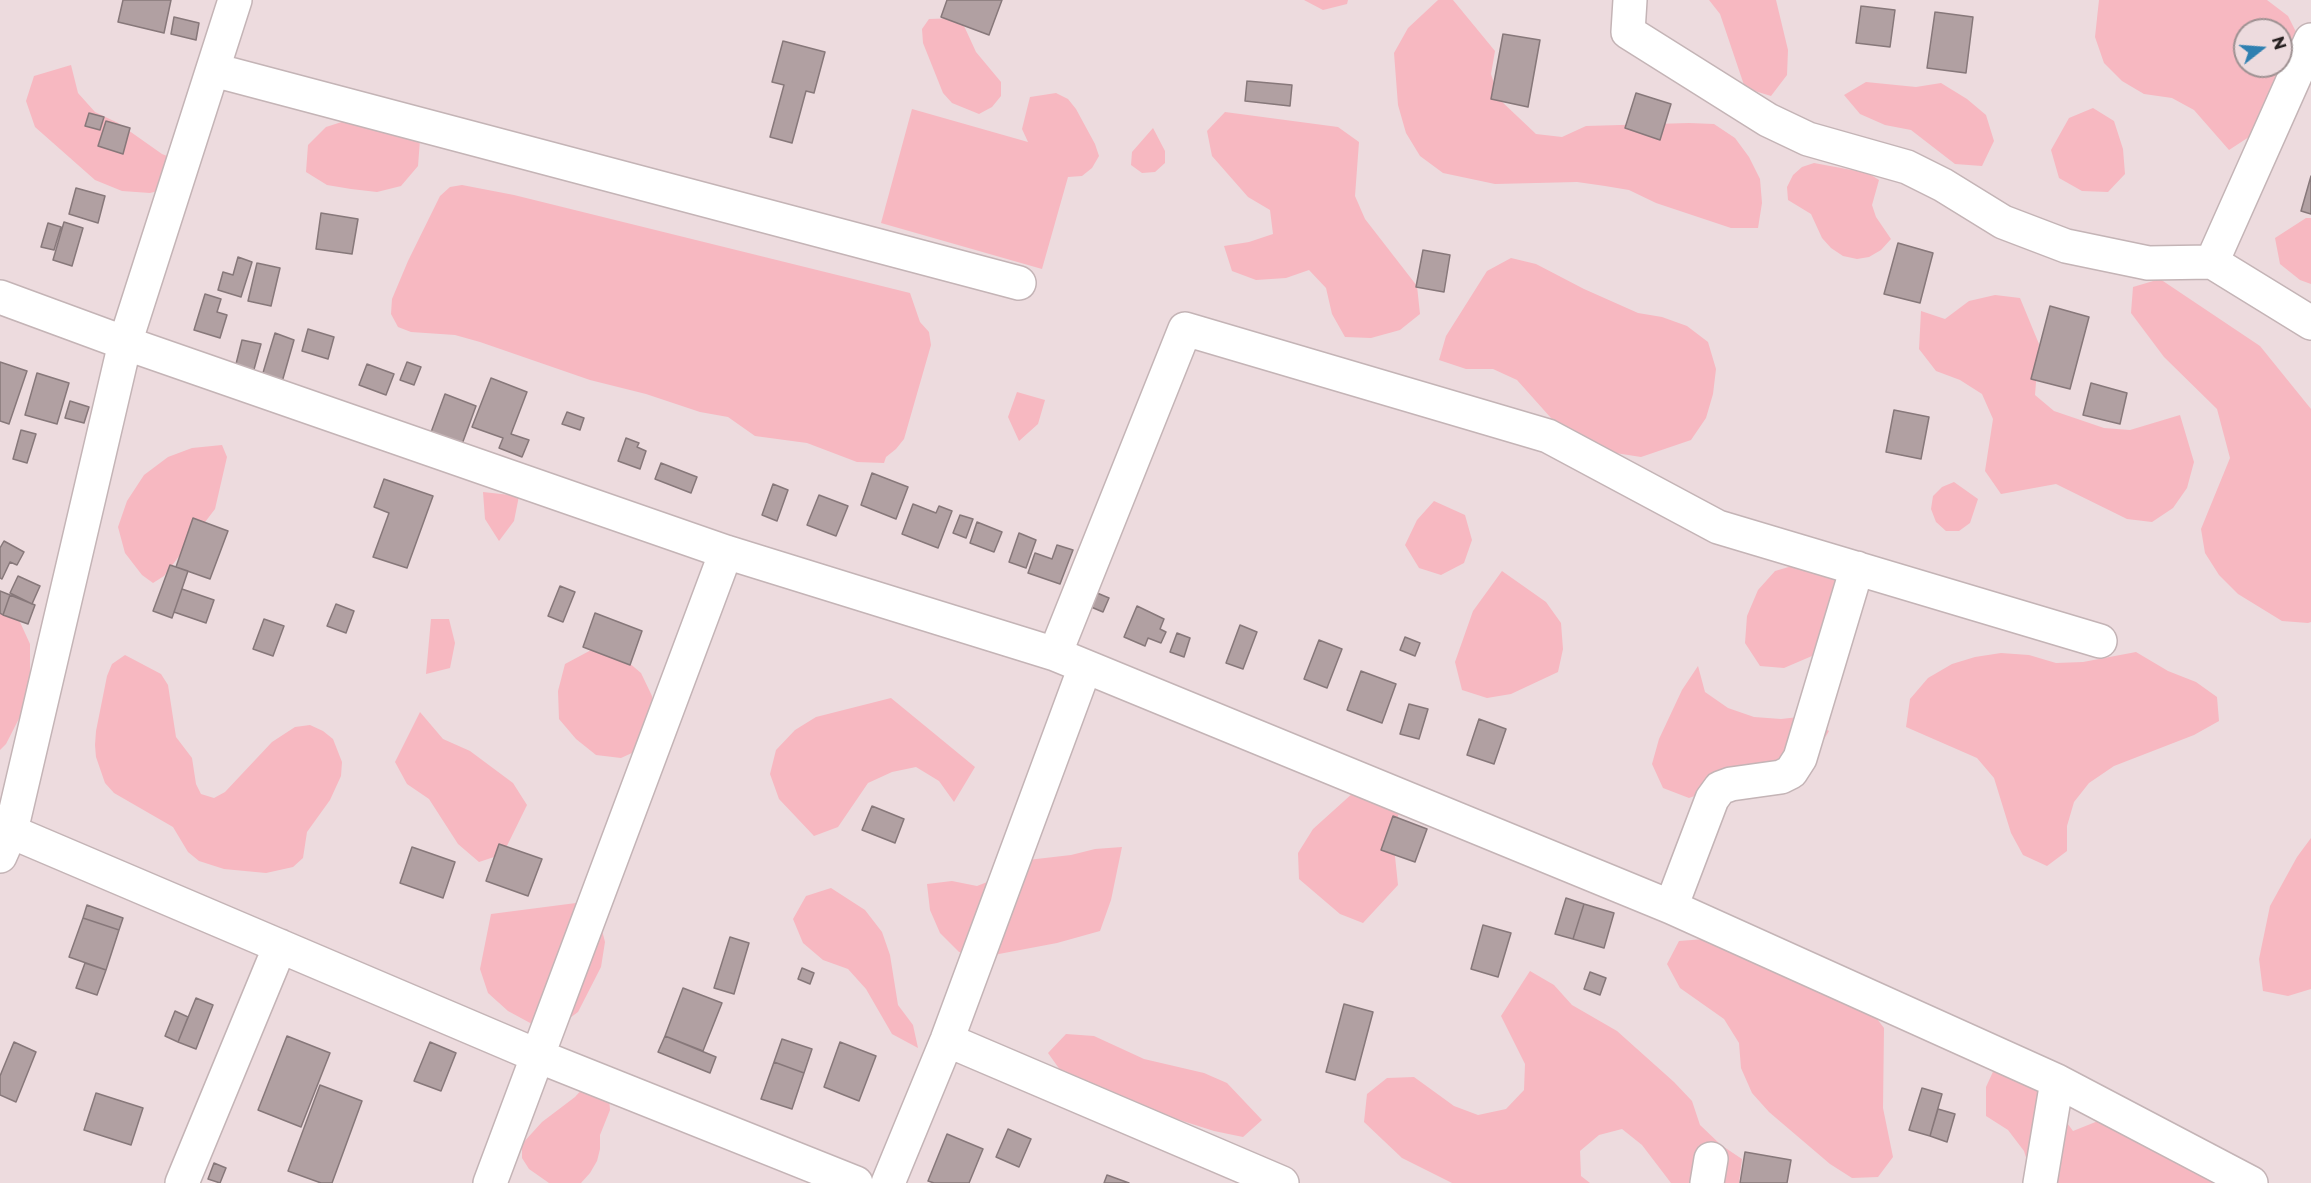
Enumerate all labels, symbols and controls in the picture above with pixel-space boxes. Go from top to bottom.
north arrow [2233,18,2293,78]
text: N [2268,34,2290,52]

